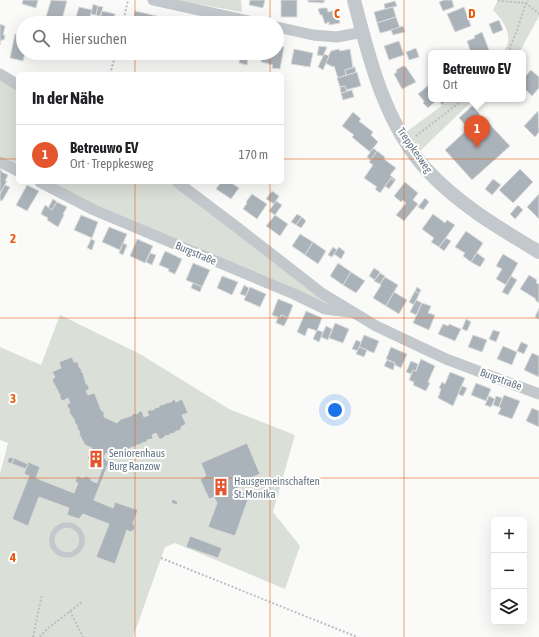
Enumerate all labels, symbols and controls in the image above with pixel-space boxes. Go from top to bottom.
text: C [334,6,340,21]
text: D [468,6,476,21]
search box [16,16,284,60]
icon: search [30,27,52,49]
text: Hier suchen [62,30,127,47]
popup [428,50,526,102]
text: Betreuwo EV [443,60,511,77]
text: Ort [443,77,458,92]
text: In der Nähe [32,88,104,108]
pin: 1 [464,115,490,148]
street label: Treppkesweg [395,125,435,175]
text: Betreuwo EV [70,139,138,156]
text: 1 [42,147,48,162]
text: 170 m [239,147,268,162]
text: Ort · Treppkesweg [70,156,153,171]
text: 2 [10,231,16,246]
street label: Burgstraße [174,239,218,267]
street label: Burgstraße [478,366,524,392]
text: 3 [10,391,16,406]
your location [325,400,345,420]
place label: Seniorenhaus Burg Ranzow [109,447,165,472]
building icon: Seniorenhaus Burg Ranzow [86,449,106,469]
place label: Hausgemeinschaften St. Monika [234,475,320,500]
building icon: Hausgemeinschaften St. Monika [211,477,231,497]
map controls [491,517,527,625]
button: + [491,517,527,553]
text: 4 [9,550,16,565]
button: − [491,553,527,589]
button: layers [491,589,527,625]

